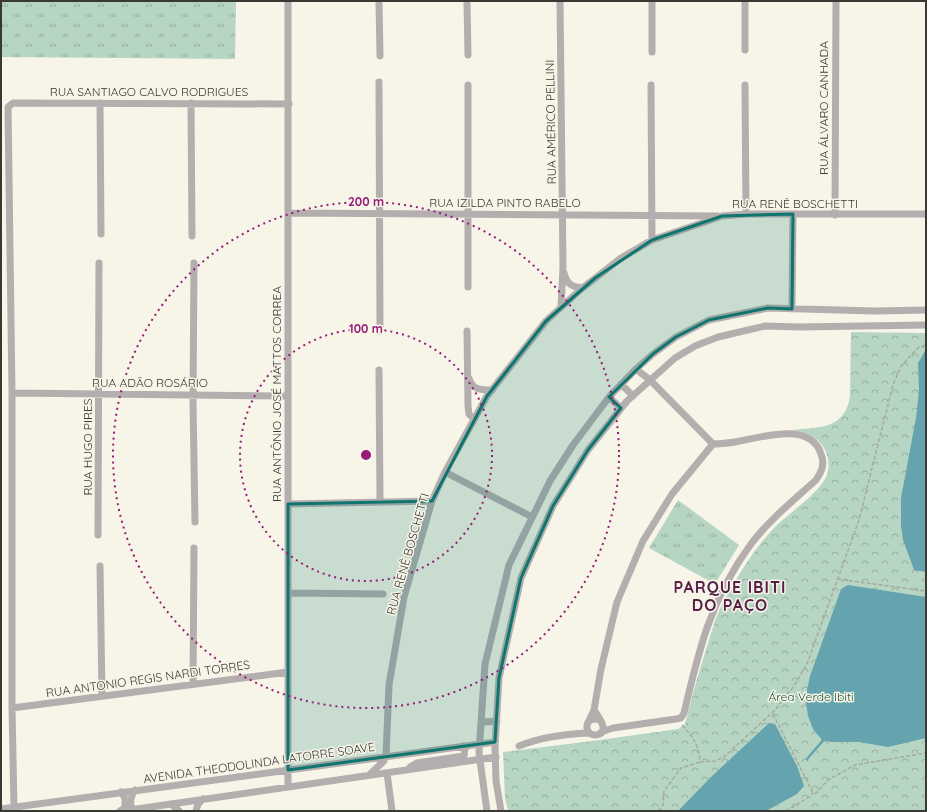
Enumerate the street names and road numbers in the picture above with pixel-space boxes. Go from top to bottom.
street label: RUA ÁLVARO CANHADA [816,41,831,175]
street label: RUA AMÉRICO PELLINI [542,59,559,185]
street label: RUA SANTIAGO CALVO RODRIGUES [50,84,248,99]
street label: RUA IZILDA PINTO RABELO [429,195,581,210]
street label: RUA RENÊ BOSCHETTI [732,196,858,211]
street label: RUA ANTÔNIO JOSÉ MATTOS CORREA [269,286,284,502]
street label: RUA ADÃO ROSÁRIO [92,375,208,390]
street label: RUA HUGO PIRES [80,398,95,496]
street label: RUA RENÊ BOSCHETTI [383,491,432,617]
street label: RUA ANTONIO REGIS NARDI TORRES [45,657,251,700]
street label: AVENIDA THEODOLINDA LATORRE SOAVE [142,739,376,786]

